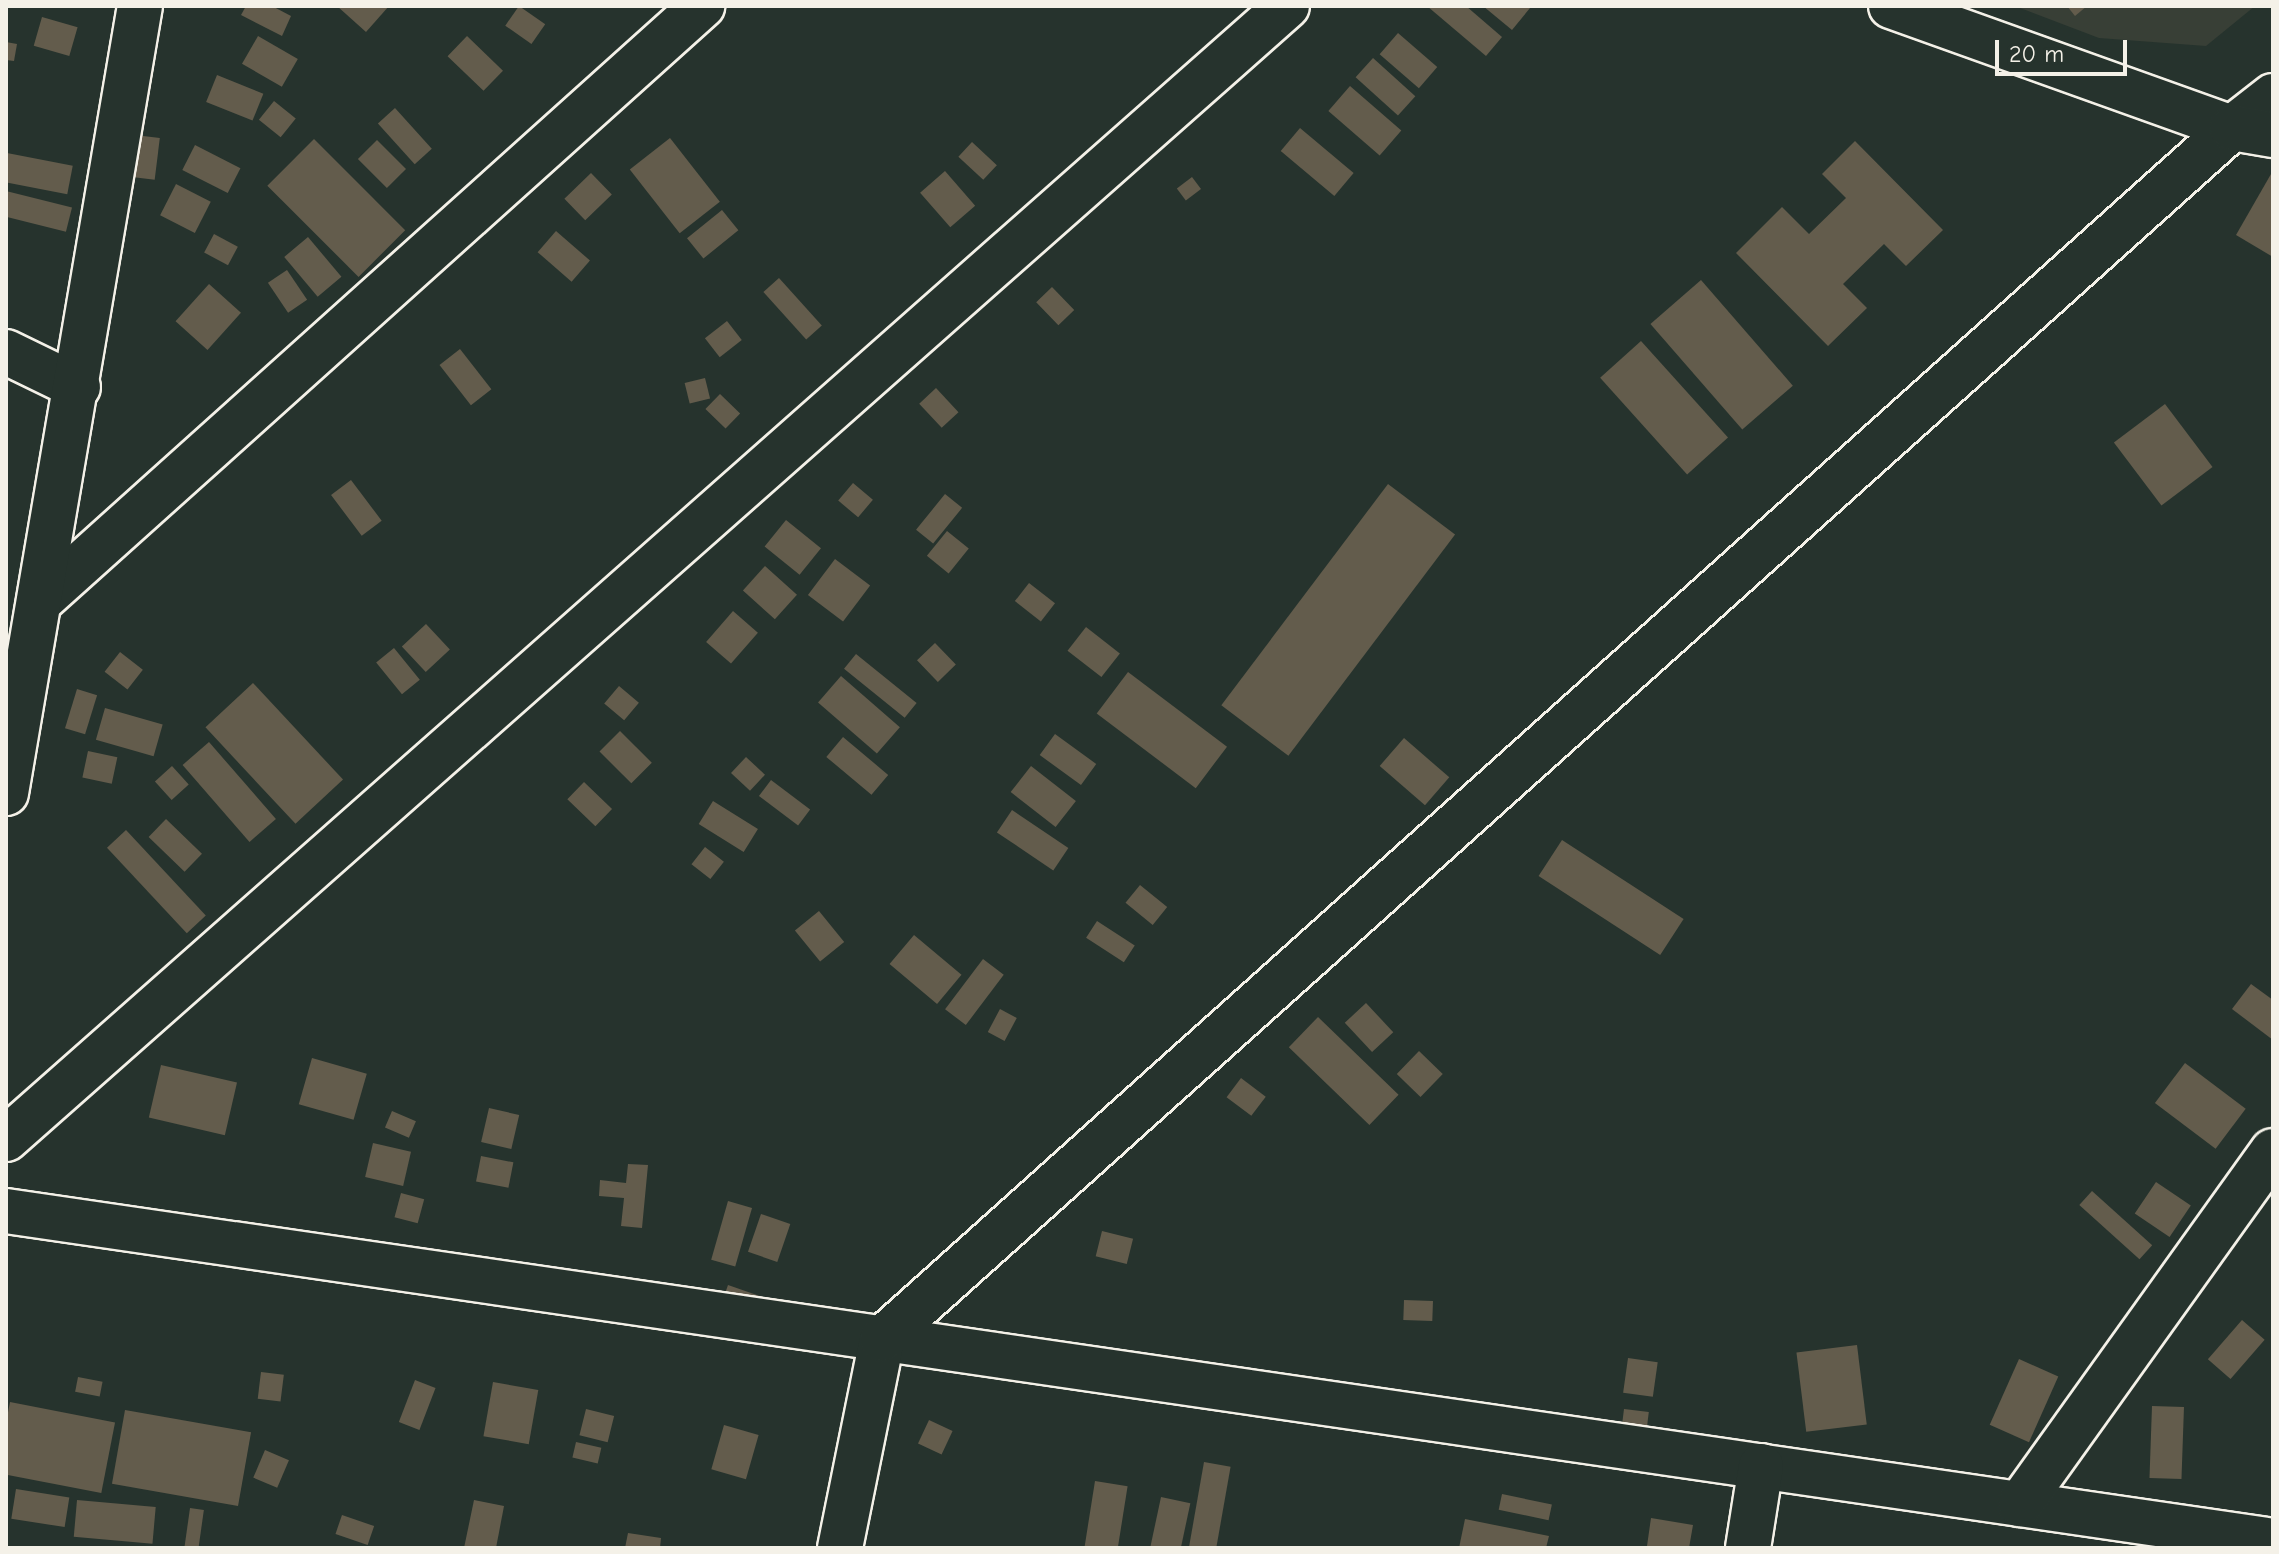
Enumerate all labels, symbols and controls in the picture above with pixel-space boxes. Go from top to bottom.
scale bar [1999,24,2131,74]
text: 20 m [2009,40,2064,68]

